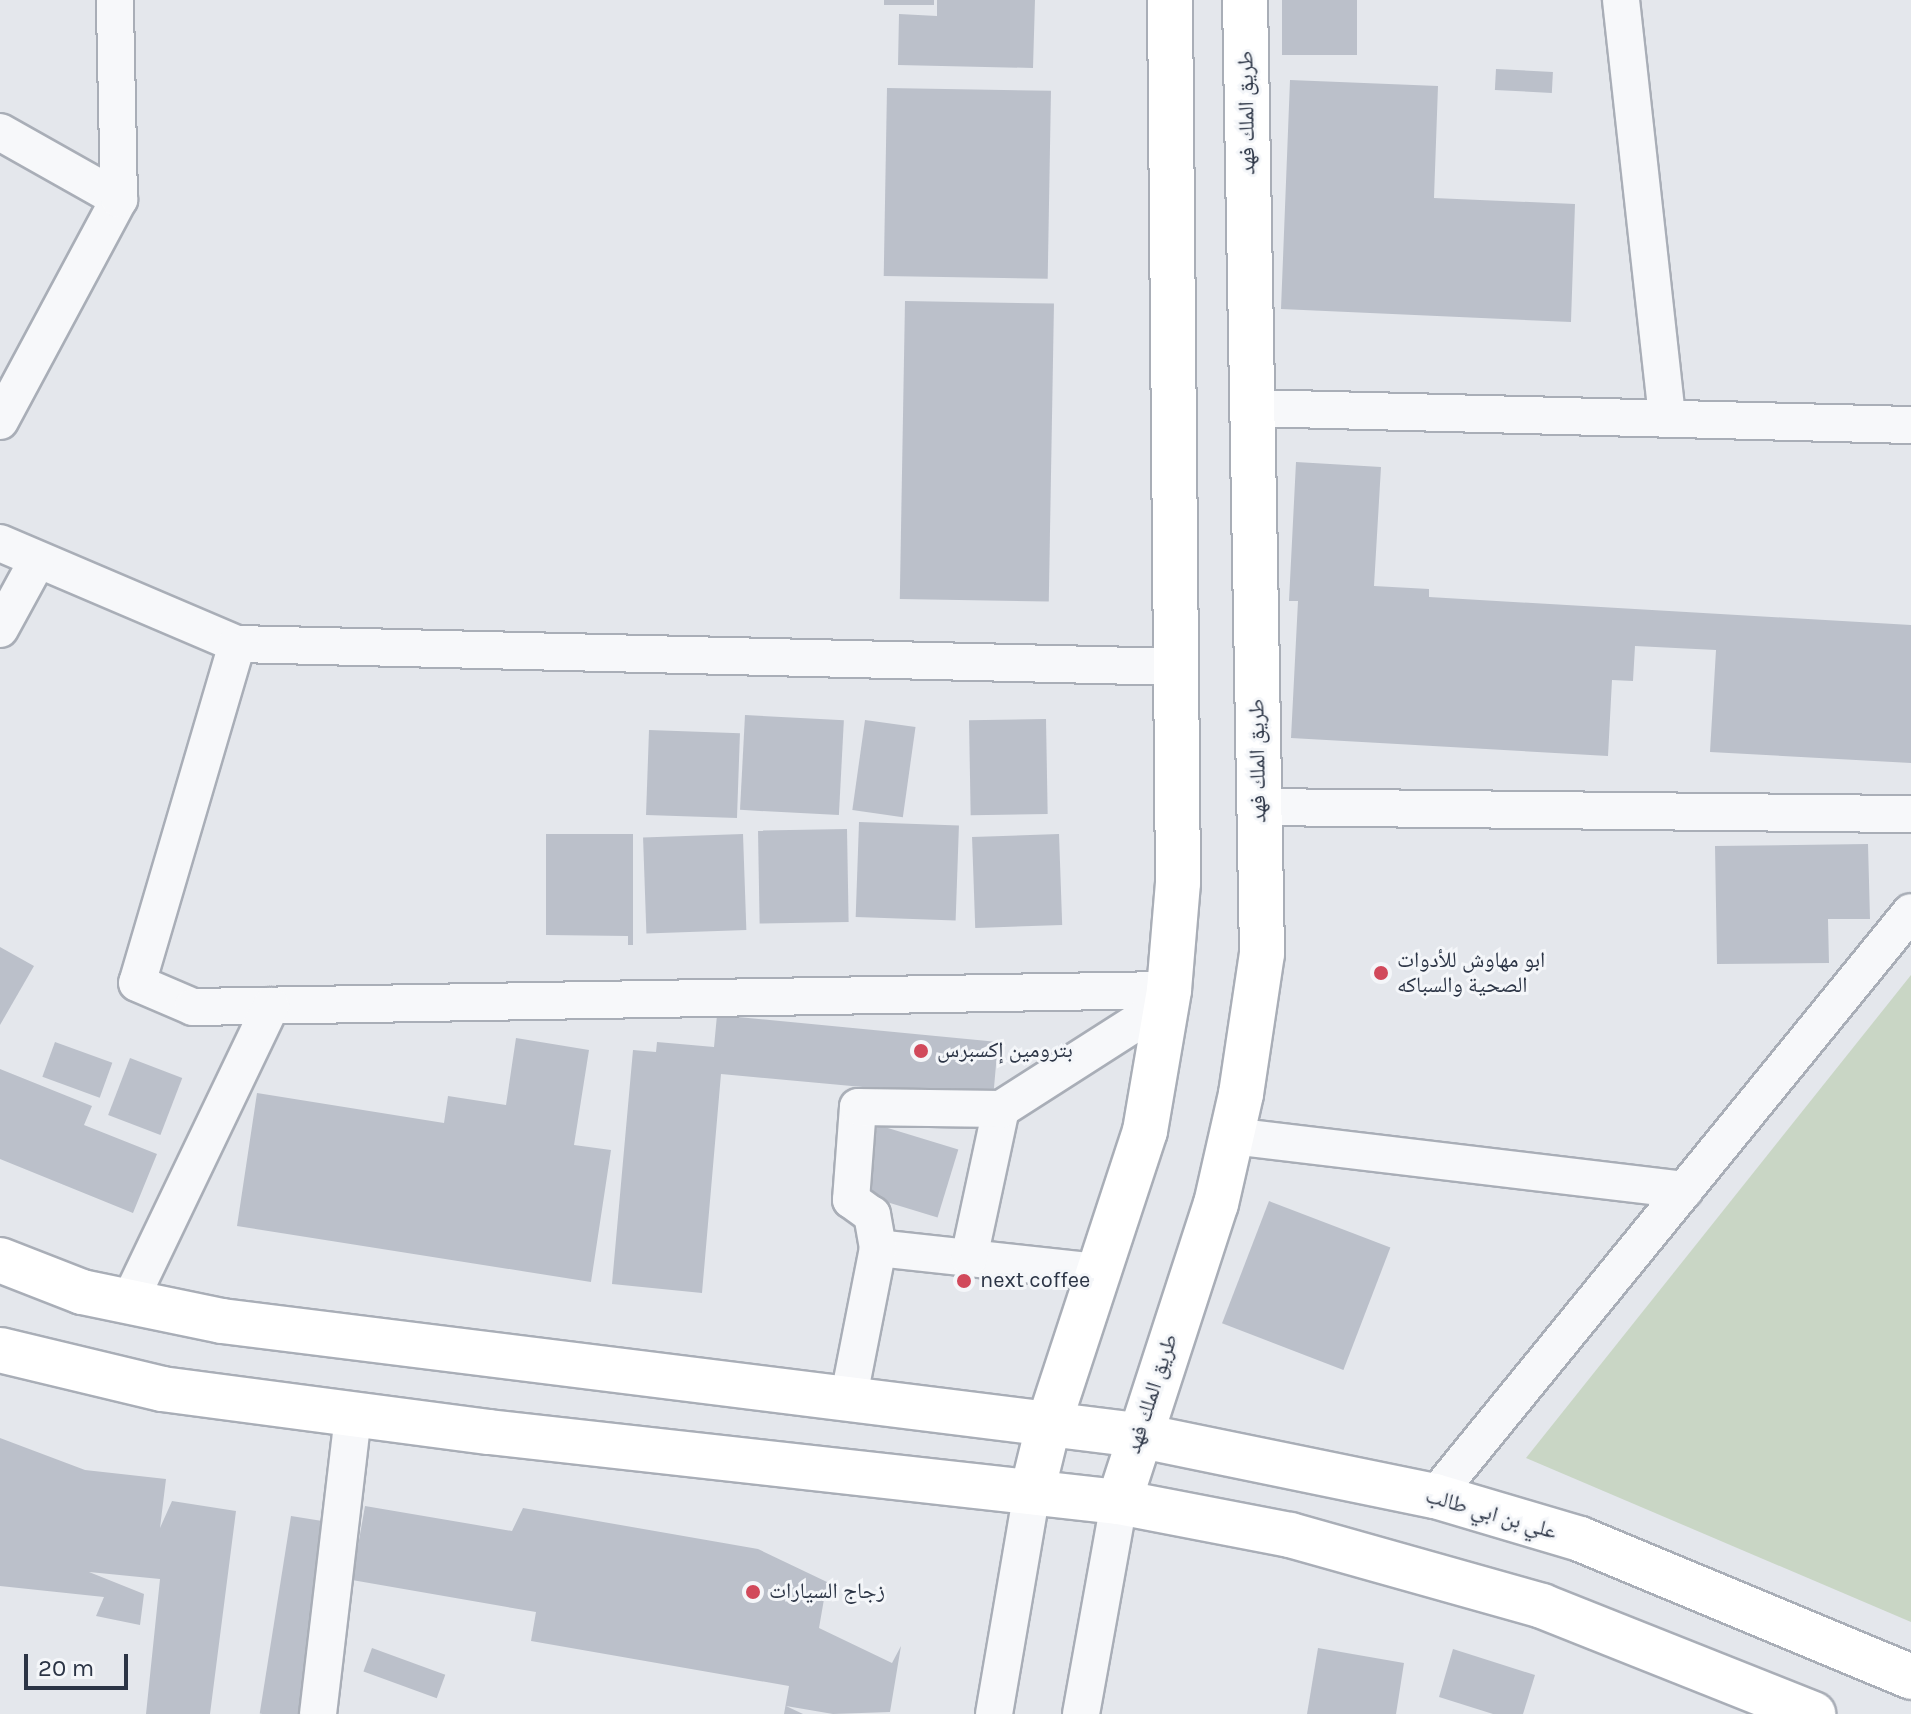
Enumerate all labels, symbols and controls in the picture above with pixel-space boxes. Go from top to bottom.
street label: طريق الملك فهد [1233,51,1261,175]
street label: طريق الملك فهد [1244,699,1272,823]
place label: ابو مهاوش للأدوات الصحية والسباكه [1397,947,1545,998]
marker: ابو مهاوش للأدوات الصحية والسباكه [1372,964,1390,982]
place label: بترومين إكسبرس [937,1038,1073,1064]
marker: بترومين إكسبرس [912,1042,930,1060]
place label: next coffee [980,1268,1090,1294]
marker: next coffee [955,1272,973,1290]
street label: طريق الملك فهد [1120,1331,1184,1457]
street label: علي بن ابي طالب [1422,1483,1560,1545]
place label: زجاج السيارات [769,1579,885,1605]
marker: زجاج السيارات [744,1583,762,1601]
scale bar [28,1638,132,1688]
text: 20 m [38,1654,94,1682]

